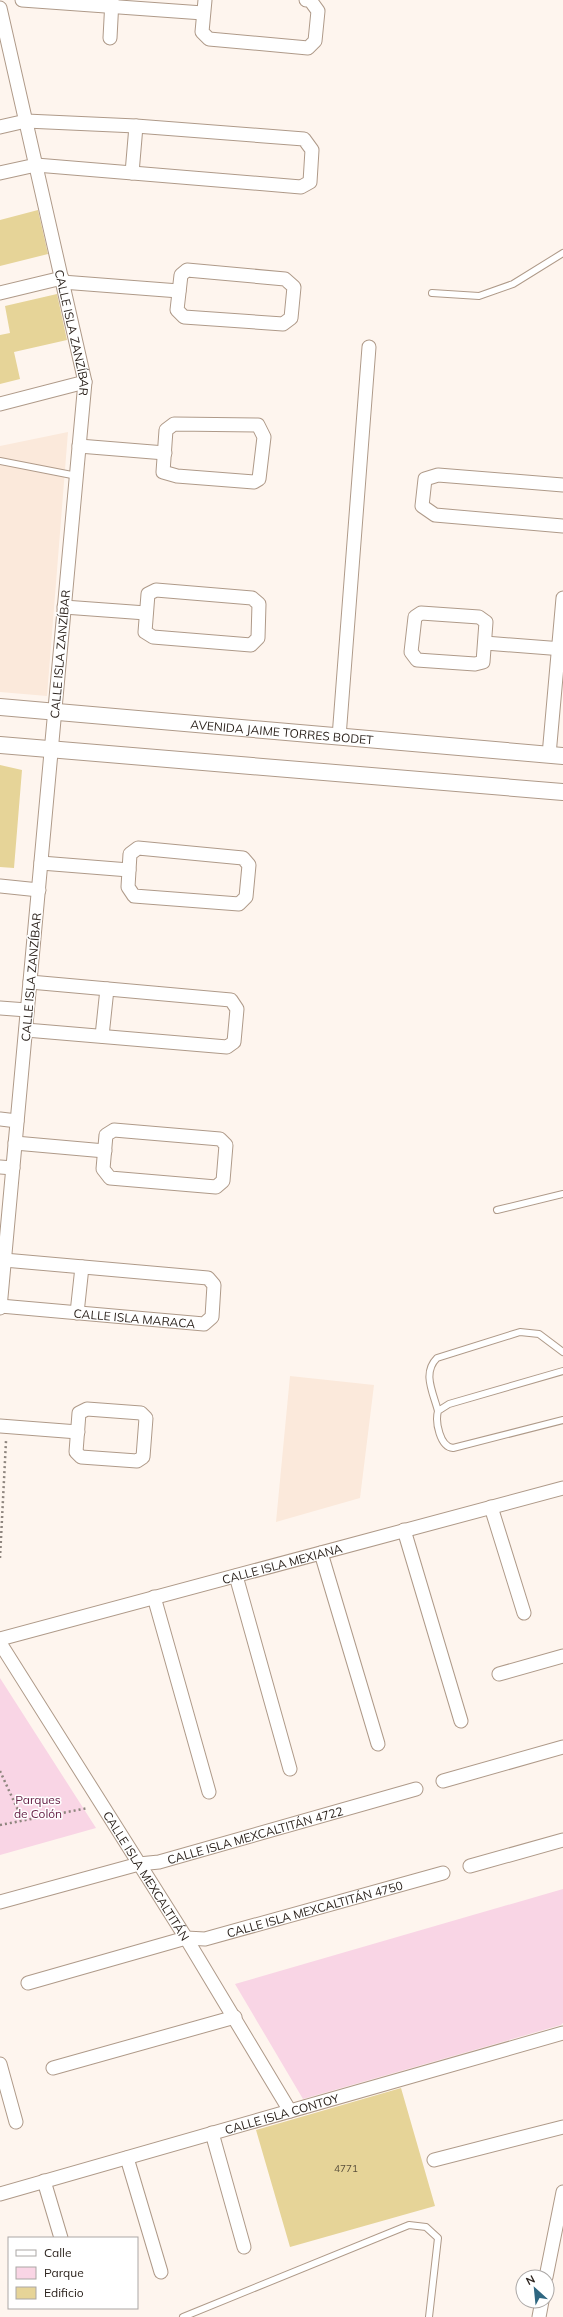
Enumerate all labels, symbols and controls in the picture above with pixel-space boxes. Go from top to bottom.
street label: CALLE ISLA ZANZÍBAR [52,268,93,397]
street label: CALLE ISLA ZANZÍBAR [47,589,73,719]
street label: AVENIDA JAIME TORRES BODET [190,716,375,747]
street label: CALLE ISLA ZANZÍBAR [18,912,44,1042]
street label: CALLE ISLA MARACA [73,1305,196,1331]
street label: CALLE ISLA MEXIANA [220,1540,344,1587]
park label: Parques de Colón [14,1792,62,1821]
street label: CALLE ISLA MEXCALTITÁN 4722 [165,1803,345,1867]
street label: CALLE ISLA MEXCALTITÁN [100,1808,193,1943]
street label: CALLE ISLA MEXCALTITÁN 4750 [225,1877,404,1940]
street label: CALLE ISLA CONTOY [223,2090,341,2137]
house number: 4771 [334,2162,358,2175]
legend [8,2237,138,2309]
text: Calle [44,2245,71,2260]
text: Parque [44,2265,84,2280]
north arrow [515,2269,555,2309]
text: N [524,2272,537,2288]
text: Edificio [44,2285,84,2300]

